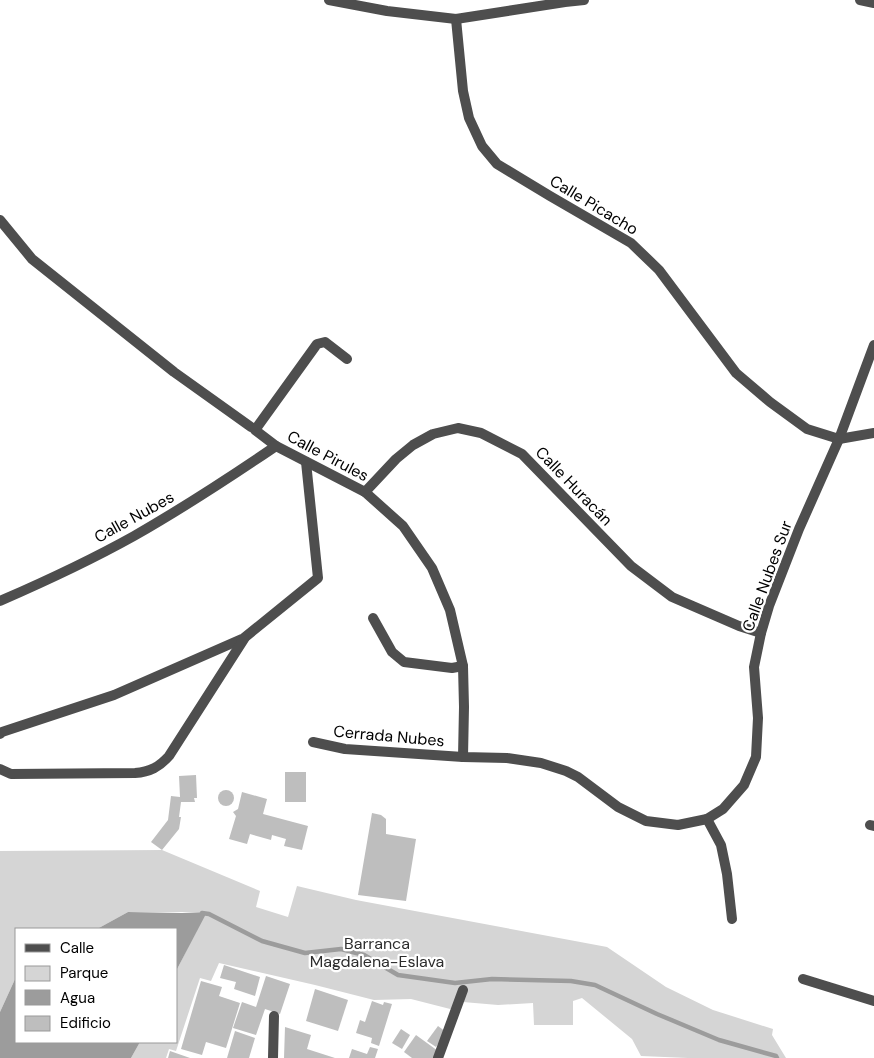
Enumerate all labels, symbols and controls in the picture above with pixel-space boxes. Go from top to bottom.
street label: Calle Picacho [546,170,642,240]
street label: Calle Pirules [284,426,372,486]
street label: Calle Huracán [531,442,617,530]
street label: Calle Nubes [90,486,178,548]
street label: Calle Nubes Sur [737,518,797,634]
street label: Cerrada Nubes [333,721,445,751]
legend [15,928,178,1043]
park label: Barranca Magdalena-Eslava [310,933,444,972]
text: Calle [60,938,94,958]
text: Parque [60,963,108,983]
text: Agua [60,988,95,1008]
text: Edificio [60,1013,111,1033]

